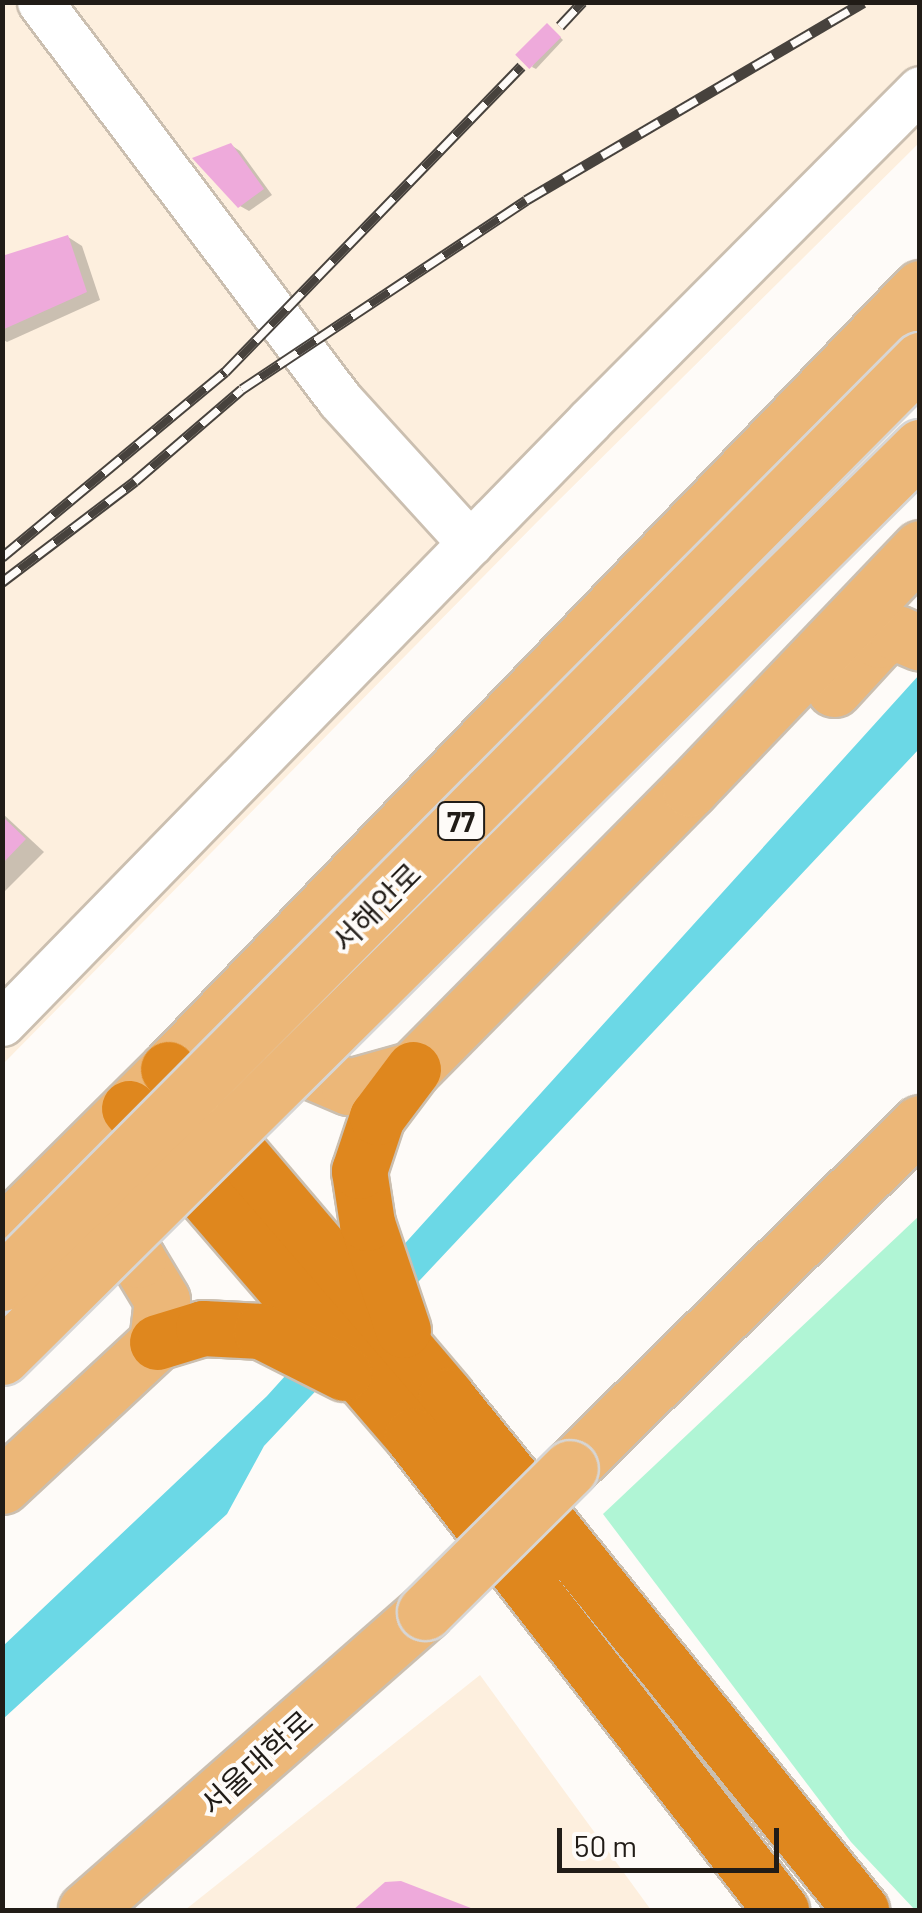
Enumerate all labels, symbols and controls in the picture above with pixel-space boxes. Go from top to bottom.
road number: 77 [436,798,486,844]
street label: 서해안로 [324,855,428,959]
street label: 서울대학로 [193,1702,319,1822]
scale bar [562,1808,784,1870]
text: 50 m [574,1827,637,1863]

